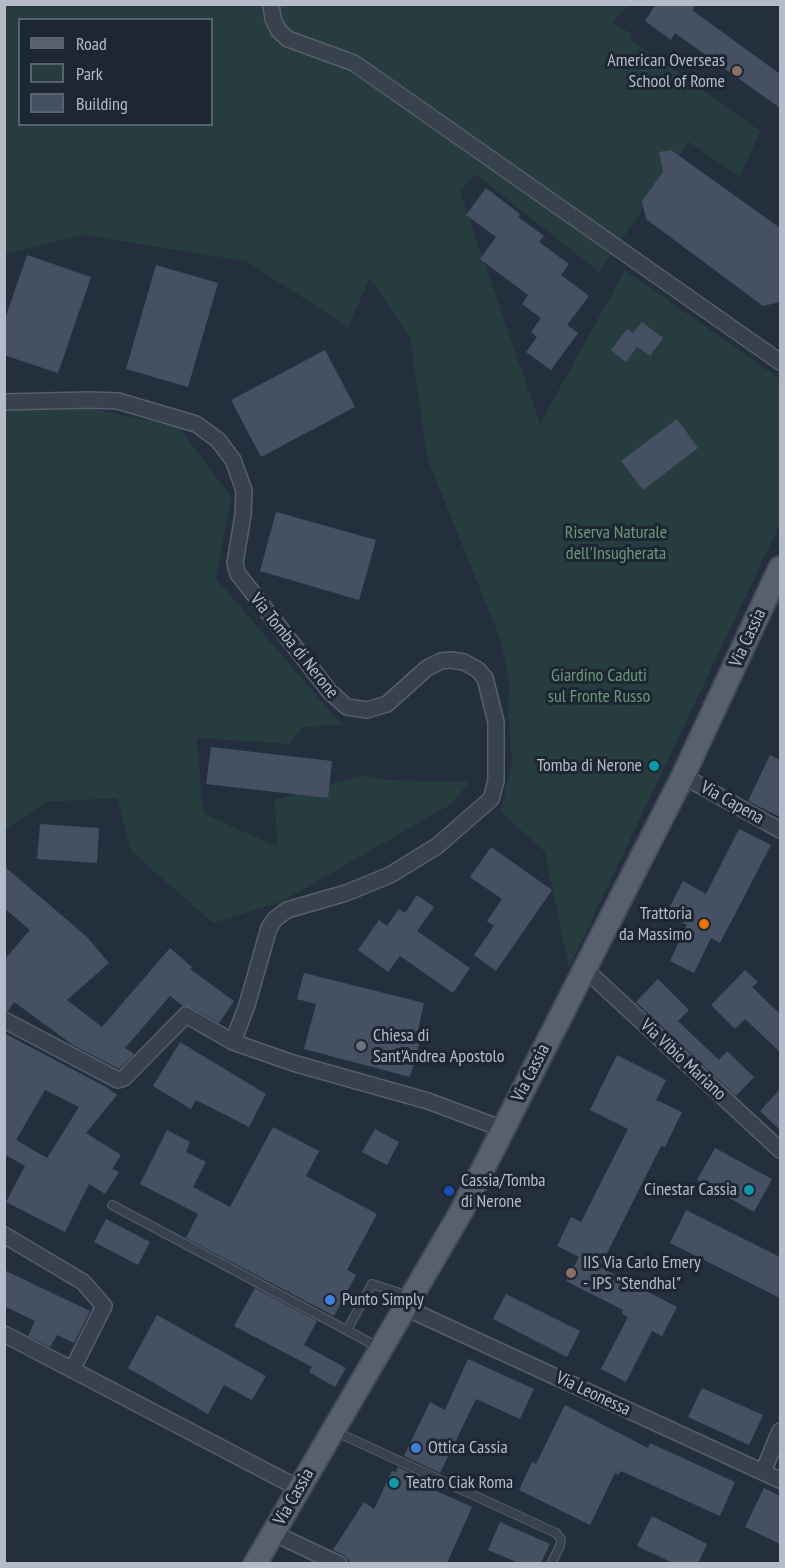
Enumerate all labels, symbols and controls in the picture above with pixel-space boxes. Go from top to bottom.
legend [18,18,213,126]
text: Road [76,32,107,55]
place label: American Overseas School of Rome [607,50,725,92]
text: Park [76,62,103,85]
marker: American Overseas School of Rome [730,64,744,78]
text: Building [76,92,128,115]
park label: Riserva Naturale dell'Insugherata [565,522,667,564]
street label: Via Tomba di Nerone [245,589,343,703]
street label: Via Cassia [725,605,771,671]
park label: Giardino Caduti sul Fronte Russo [548,665,650,708]
place label: Tomba di Nerone [537,755,642,777]
marker: Tomba di Nerone [647,759,661,773]
street label: Via Capena [697,777,767,829]
place label: Trattoria da Massimo [619,903,692,946]
marker: Trattoria da Massimo [697,917,711,931]
street label: Via Vibio Mariano [636,1015,730,1105]
place label: Chiesa di Sant'Andrea Apostolo [373,1025,505,1068]
marker: Chiesa di Sant'Andrea Apostolo [354,1039,368,1053]
street label: Via Cassia [507,1041,555,1105]
place label: Cassia/Tomba di Nerone [461,1170,545,1212]
place label: Cinestar Cassia [644,1179,737,1201]
marker: Cinestar Cassia [742,1183,756,1197]
marker: Cassia/Tomba di Nerone [442,1184,456,1198]
place label: IIS Via Carlo Emery - IPS "Stendhal" [583,1252,701,1294]
marker: IIS Via Carlo Emery - IPS "Stendhal" [564,1266,578,1280]
place label: Punto Simply [342,1289,424,1311]
marker: Punto Simply [323,1293,337,1307]
street label: Via Leonessa [552,1367,634,1421]
place label: Ottica Cassia [428,1437,508,1459]
marker: Ottica Cassia [409,1441,423,1455]
street label: Via Cassia [269,1465,319,1529]
place label: Teatro Ciak Roma [406,1472,513,1494]
marker: Teatro Ciak Roma [387,1476,401,1490]

